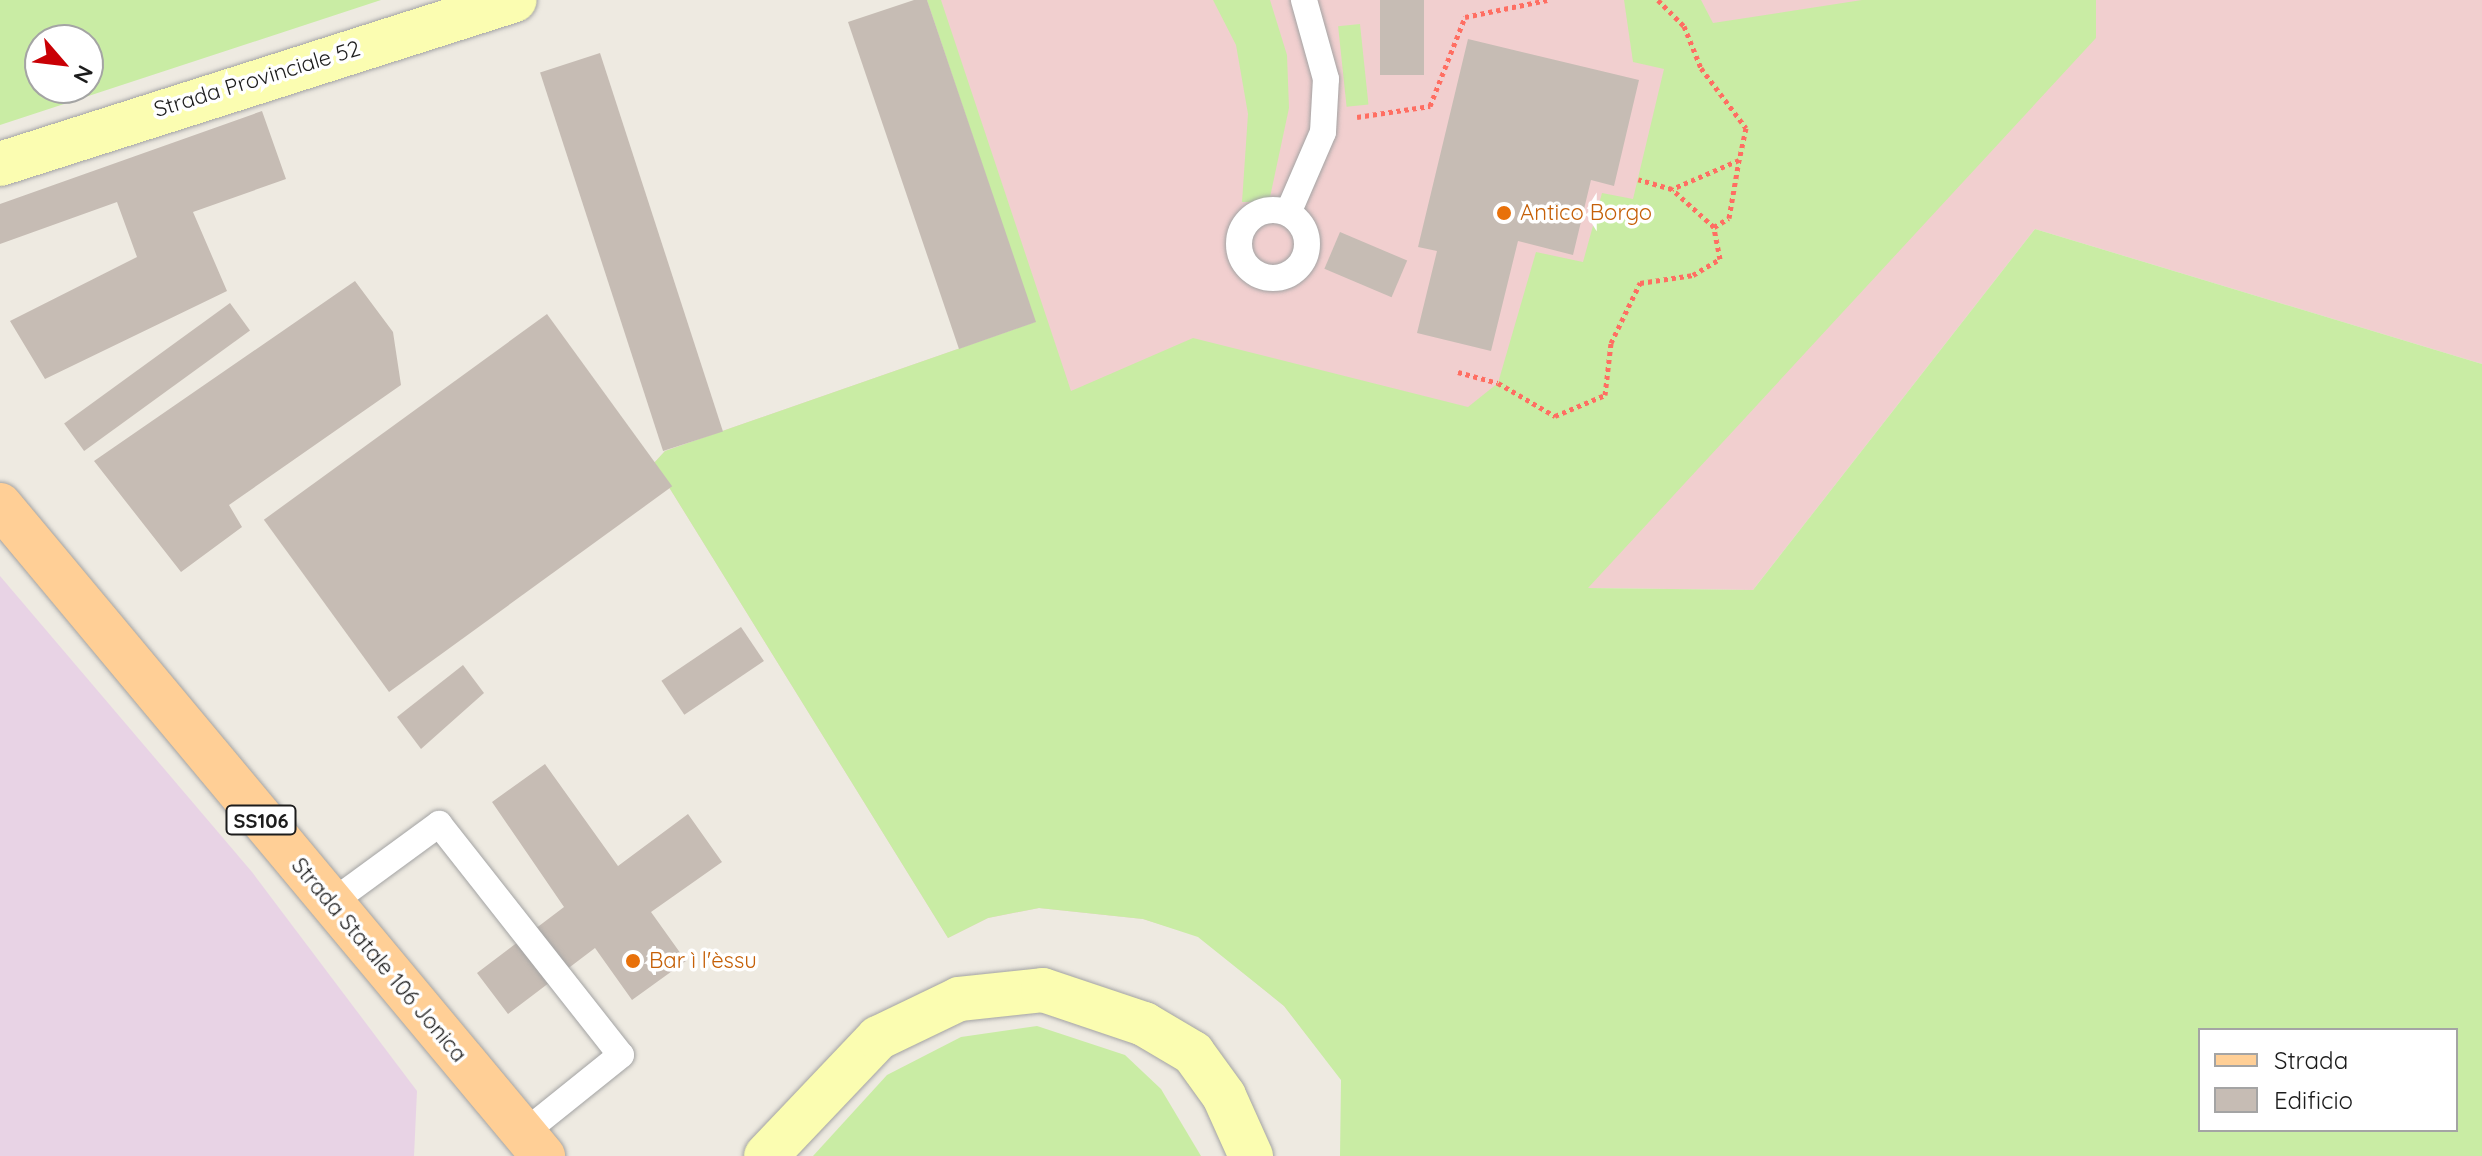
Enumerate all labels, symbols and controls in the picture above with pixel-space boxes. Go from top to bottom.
north arrow [24,24,104,104]
street label: Strada Provinciale 52 [151,35,363,123]
text: N [67,61,100,88]
place label: Antico Borgo [1520,200,1652,226]
marker: Antico Borgo [1495,204,1513,222]
road number: SS106 [225,804,297,836]
street label: Strada Statale 106 Jonica [286,853,472,1067]
place label: Bar ì l'èssu [649,948,757,974]
marker: Bar ì l'èssu [624,952,642,970]
legend [2198,1028,2458,1132]
text: Strada [2274,1045,2348,1075]
text: Edificio [2274,1085,2353,1115]

